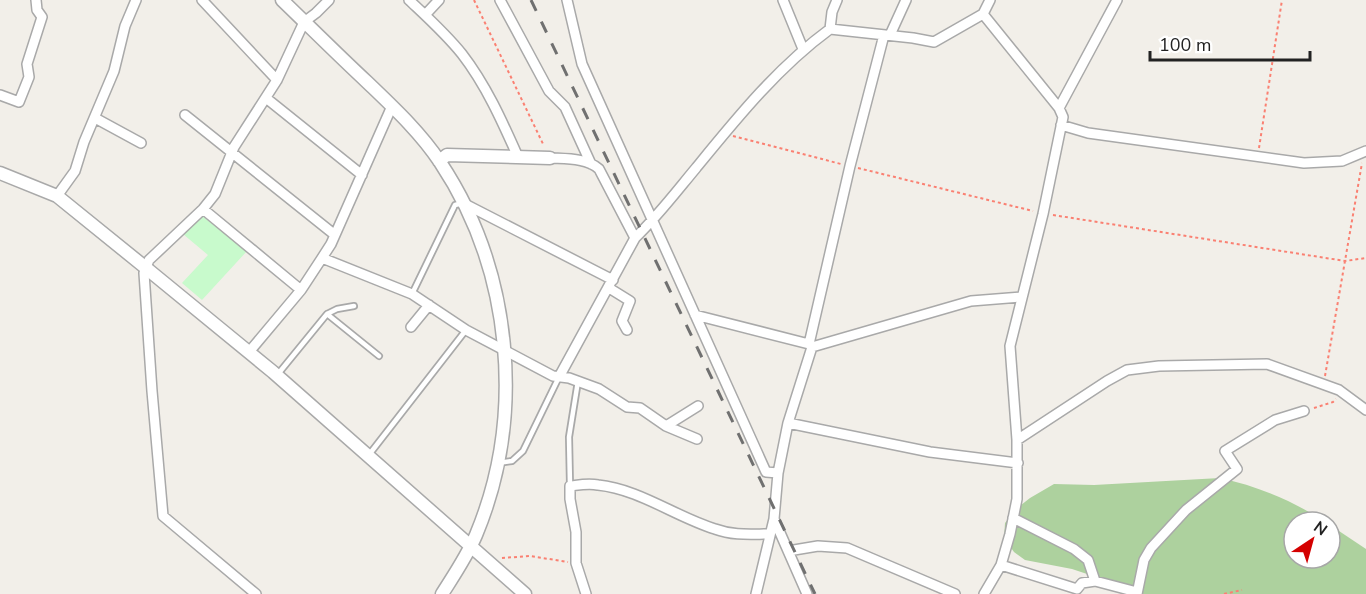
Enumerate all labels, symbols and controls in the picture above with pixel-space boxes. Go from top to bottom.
scale bar [1150,24,1310,62]
text: 100 m [1159,33,1211,57]
north arrow [1282,510,1342,570]
text: N [1309,516,1332,541]

